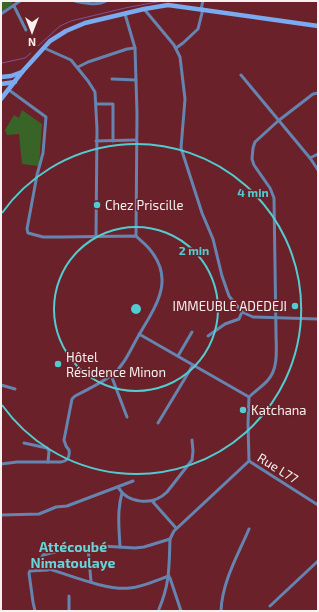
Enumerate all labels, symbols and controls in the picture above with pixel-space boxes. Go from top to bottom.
north arrow [12,12,52,52]
text: N [28,36,36,49]
text: 4 min [237,185,269,199]
place label: Chez Priscille [105,197,183,213]
marker: Chez Priscille [92,200,102,210]
text: 2 min [179,243,209,257]
place label: IMMEUBLE ADEDEJI [173,298,287,314]
marker: IMMEUBLE ADEDEJI [290,301,300,311]
centre of rings [129,302,143,316]
place label: Hôtel Résidence Minon [66,349,166,380]
marker: Hôtel Résidence Minon [53,359,63,369]
place label: Katchana [251,402,307,418]
marker: Katchana [238,405,248,415]
street label: Rue L77 [255,449,302,487]
district label: Attécoubé Nimatoulaye [31,538,115,571]

